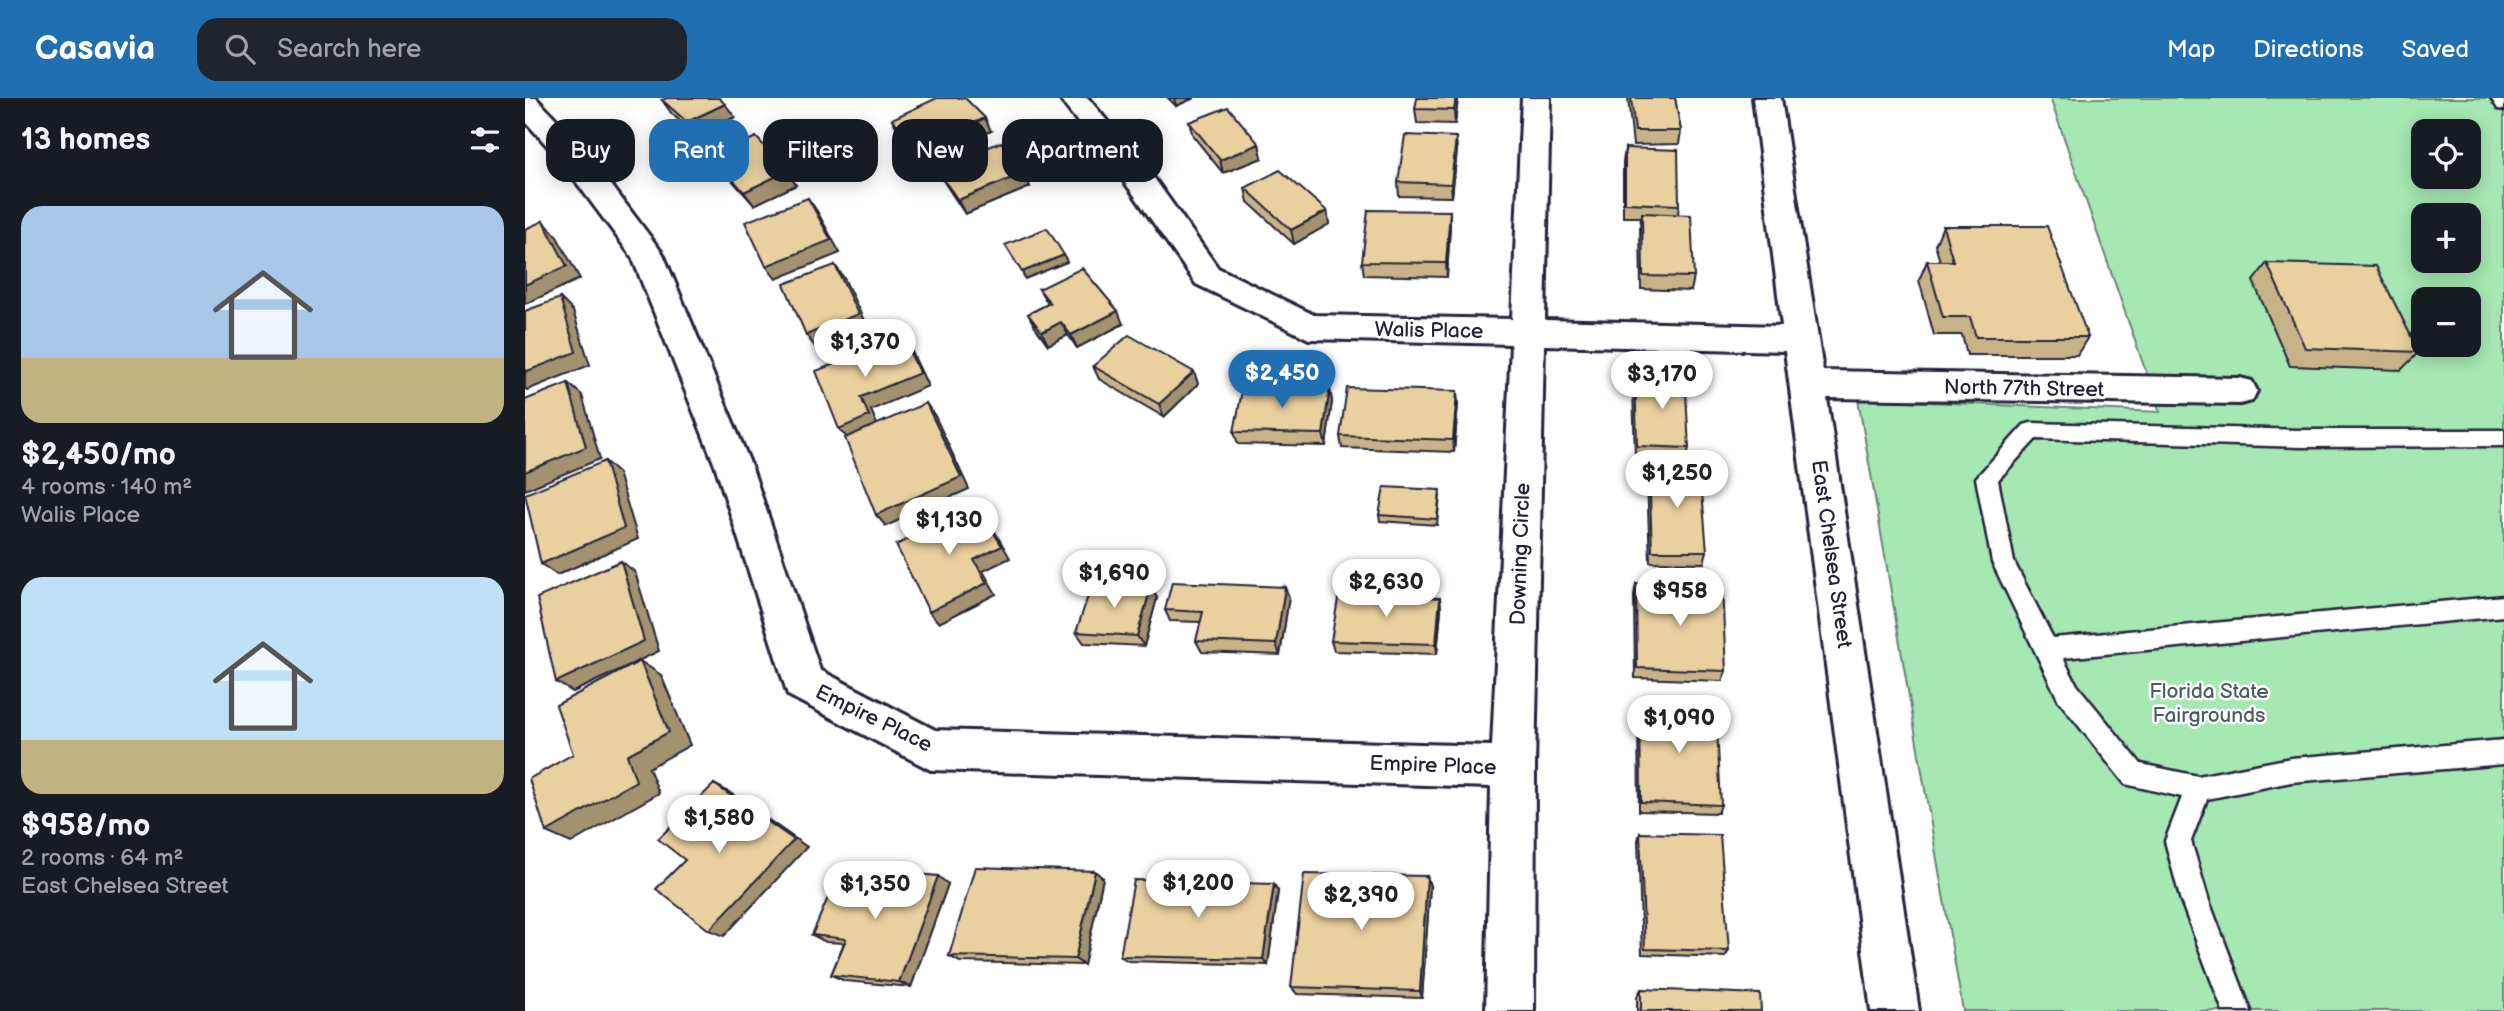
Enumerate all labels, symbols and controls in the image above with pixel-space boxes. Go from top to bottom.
search box [197,18,687,81]
text: Casavia [35,29,155,69]
icon: search [221,30,259,68]
text: Search here [277,34,421,65]
text: Map [2167,35,2215,64]
text: Directions [2253,35,2364,64]
text: Saved [2402,35,2469,64]
chip: Buy [546,119,635,182]
chip: Rent [649,119,749,182]
chip: Filters [763,119,878,182]
chip: New [892,119,988,182]
chip: Apartment [1002,119,1163,182]
map controls [2411,119,2481,357]
button: locate [2411,119,2481,189]
icon: filters [466,121,504,159]
text: 13 homes [21,122,150,158]
button: + [2411,203,2481,273]
icon: home [200,252,326,378]
button: − [2411,287,2481,357]
street label: Walis Place [1374,317,1484,344]
pin: $1,370 [808,320,922,379]
text: $1,370 [830,328,900,356]
pin: $2,450 [1225,350,1339,410]
pin: $3,170 [1605,352,1719,411]
text: $2,450 [1244,359,1320,387]
text: $3,170 [1627,360,1697,388]
street label: North 77th Street [1944,375,2105,402]
text: $2,450/mo [21,437,176,473]
pin: $1,250 [1620,450,1734,510]
street label: East Chelsea Street [1806,458,1857,650]
text: $1,250 [1641,459,1713,487]
text: 4 rooms · 140 m² [21,473,192,501]
street label: Downing Circle [1506,482,1535,626]
pin: $1,130 [892,498,1006,557]
text: Walis Place [21,501,140,529]
text: $1,130 [915,506,983,534]
pin: $1,690 [1057,550,1171,610]
text: $1,690 [1078,559,1150,587]
pin: $2,630 [1329,560,1443,619]
text: $2,630 [1348,568,1424,596]
pin: $958 [1639,568,1721,628]
text: $958 [1652,577,1708,605]
icon: home [200,623,326,749]
street label: Empire Place [811,679,936,757]
park label: Florida State Fairgrounds [2149,679,2269,728]
pin: $1,090 [1622,696,1736,755]
text: $1,090 [1643,704,1715,732]
street label: Empire Place [1369,751,1497,780]
pin: $1,580 [662,796,776,855]
text: $1,580 [683,804,755,832]
text: $958/mo [21,808,150,844]
text: 2 rooms · 64 m² [21,844,183,872]
pin: $1,200 [1141,860,1255,920]
pin: $1,350 [818,862,932,921]
text: $1,200 [1162,869,1234,897]
text: $1,350 [840,870,910,898]
text: East Chelsea Street [21,872,229,900]
pin: $2,390 [1304,872,1418,932]
text: $2,390 [1323,881,1399,909]

